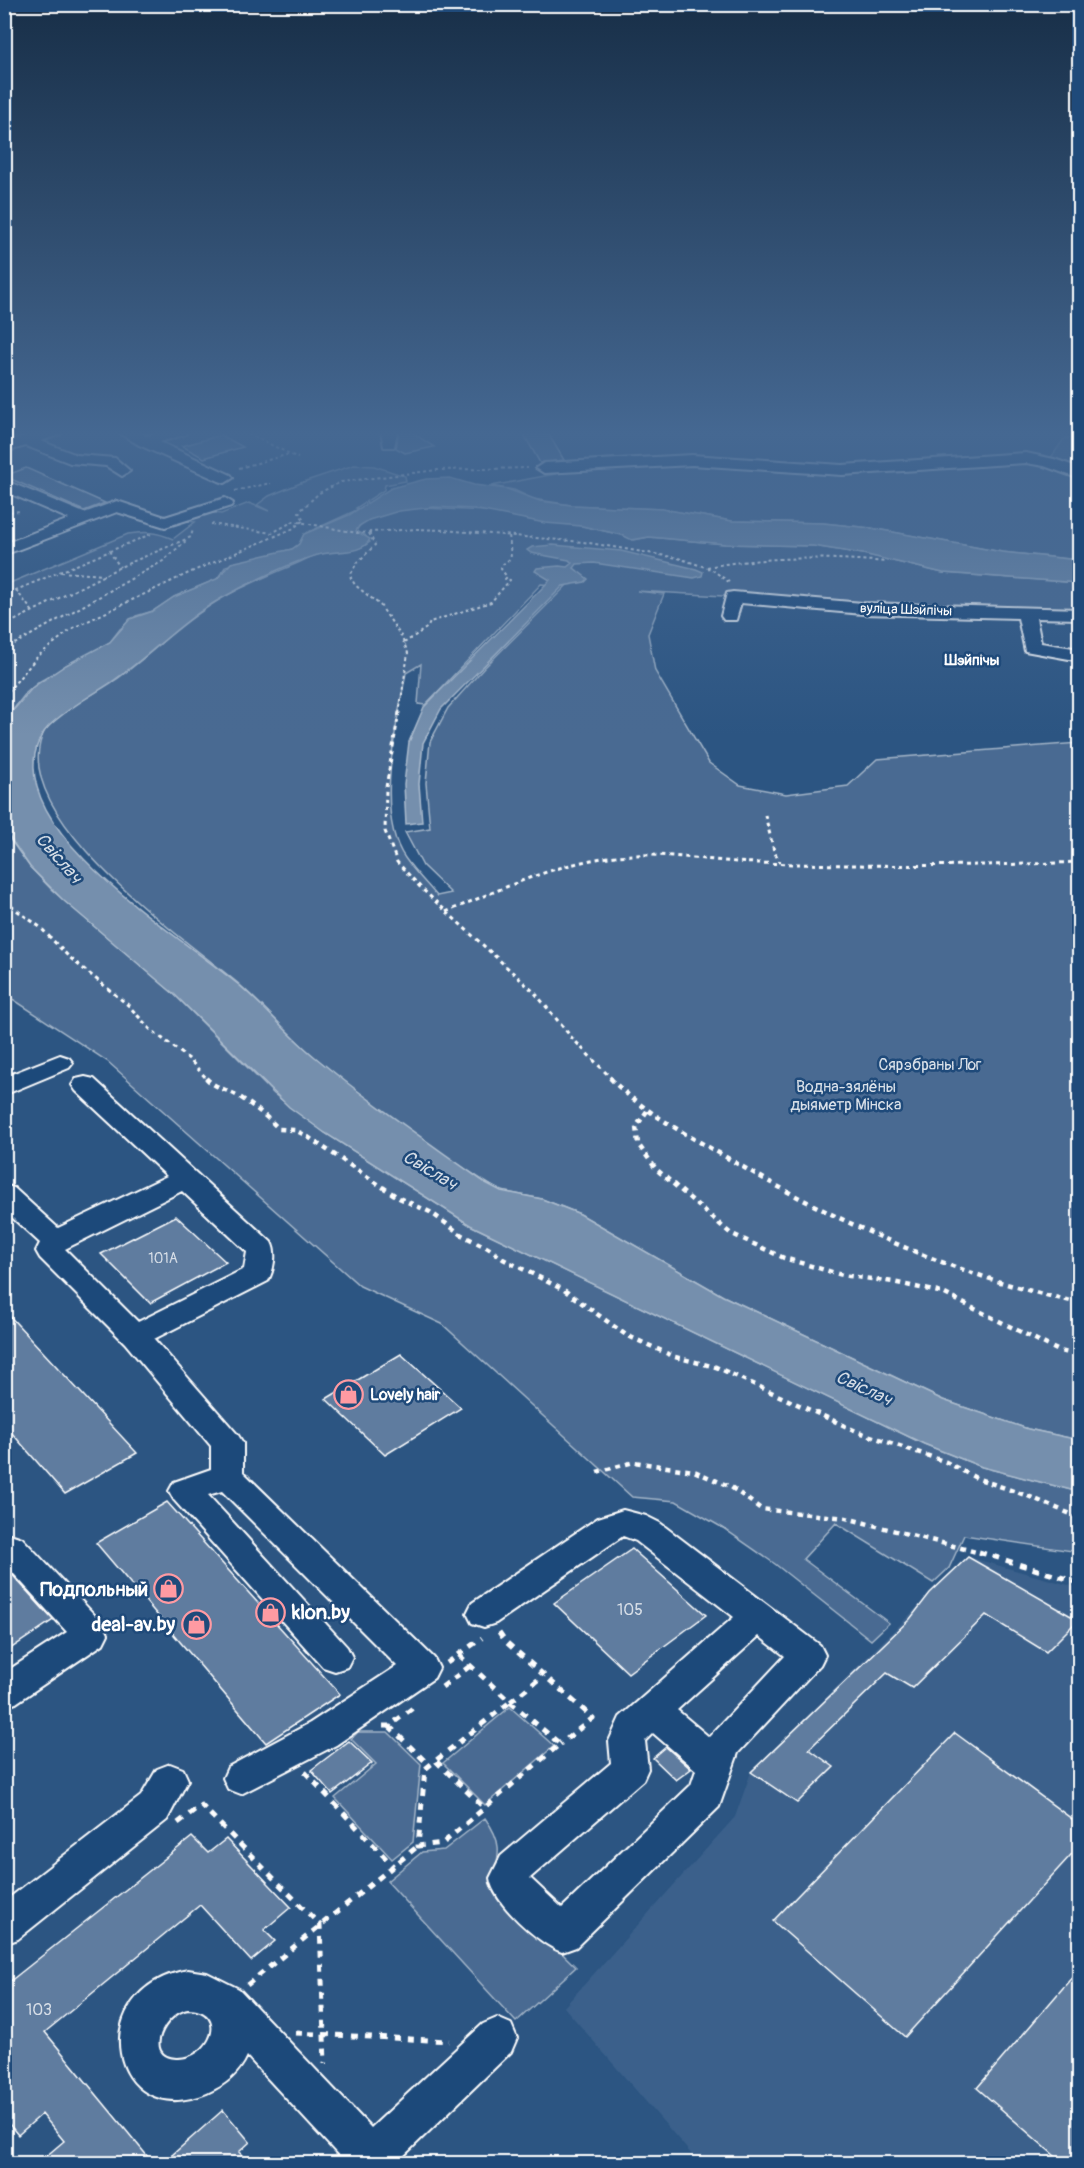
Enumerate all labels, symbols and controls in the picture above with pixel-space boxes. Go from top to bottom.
street label: вуліца Шэйпічы [859,599,952,620]
district label: Шэйпічы [943,651,1000,670]
water label: Свіслач [31,828,87,889]
park label: Сярэбраны Лог [878,1055,982,1075]
park label: Водна-зялёны дыяметр Мінска [790,1077,902,1115]
water label: Свіслач [398,1145,462,1196]
house number: 101А [148,1250,178,1267]
water label: Свіслач [832,1366,896,1412]
shop icon: Lovely hair [333,1378,365,1410]
place label: Lovely hair [370,1385,441,1405]
shop icon: Подпольный [153,1573,185,1605]
place label: Подпольный [40,1577,148,1602]
shop icon: klon.by [255,1596,287,1628]
place label: klon.by [291,1600,350,1625]
house number: 105 [617,1600,643,1620]
shop icon: deal-av.by [180,1608,212,1640]
place label: deal-av.by [92,1612,175,1637]
house number: 103 [26,2000,52,2020]

